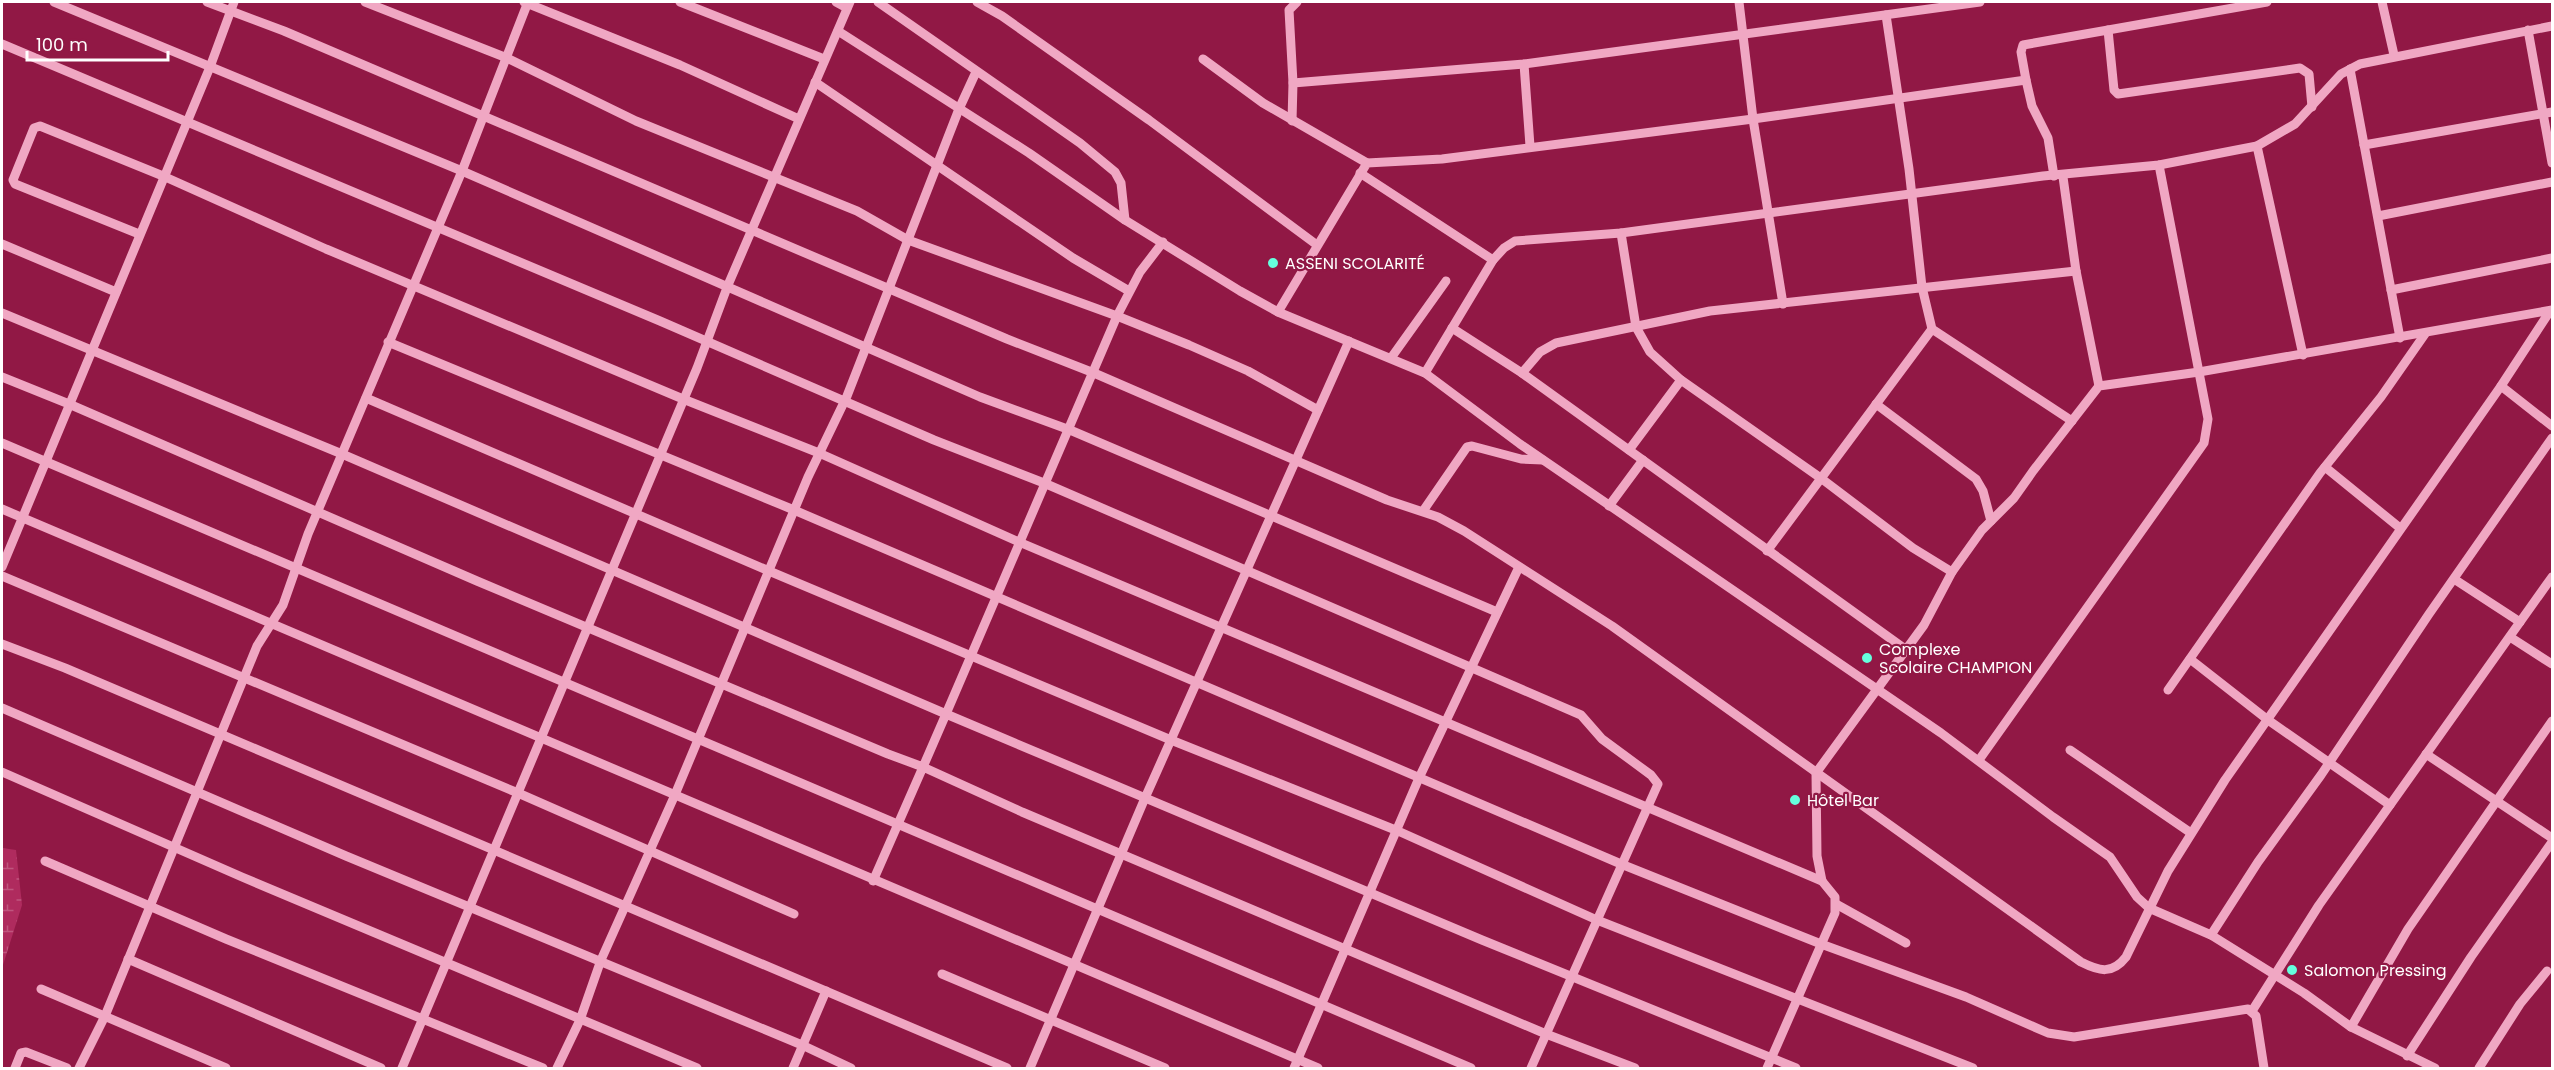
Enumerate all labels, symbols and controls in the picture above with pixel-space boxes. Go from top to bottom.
scale bar [27,24,168,62]
text: 100 m [36,32,88,57]
place label: ASSENI SCOLARITÉ [1285,252,1425,275]
marker: ASSENI SCOLARITÉ [1266,256,1280,270]
place label: Complexe Scolaire CHAMPION [1879,638,2032,679]
marker: Complexe Scolaire CHAMPION [1860,651,1874,665]
place label: Hôtel Bar [1807,789,1879,812]
marker: Hôtel Bar [1788,793,1802,807]
place label: Salomon Pressing [2304,959,2446,982]
marker: Salomon Pressing [2285,963,2299,977]

